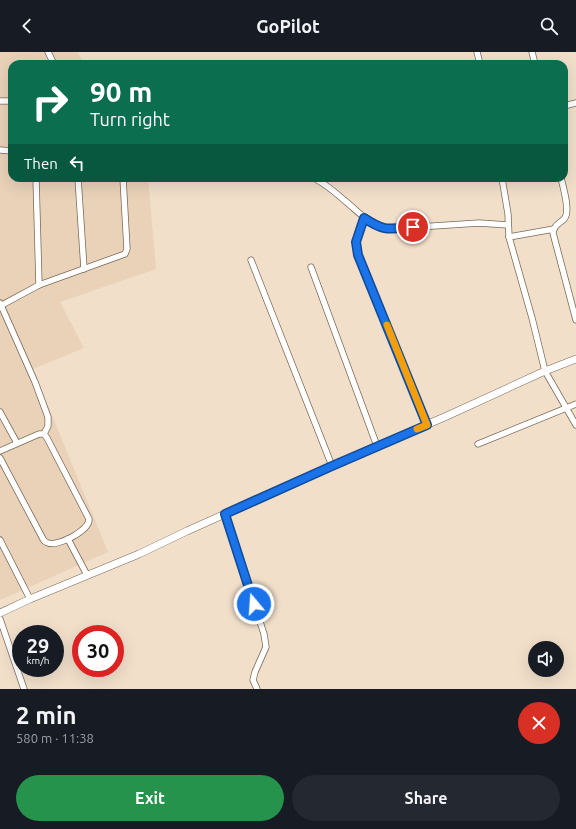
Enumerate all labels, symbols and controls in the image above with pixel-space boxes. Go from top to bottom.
icon: back [16,15,38,37]
icon: search [538,15,560,37]
text: GoPilot [256,16,320,36]
icon: right [24,76,76,128]
text: 90 m [90,76,152,107]
text: Turn right [90,109,170,129]
icon: left [66,152,88,174]
text: Then [24,155,58,172]
pin [396,210,430,244]
icon: arrive [402,216,424,238]
position arrow [233,583,275,625]
speed limit sign: 30 [72,625,124,677]
text: 29 [27,634,49,657]
map controls [528,641,564,677]
button: sound [528,641,564,677]
text: km/h [26,655,50,666]
text: 2 min [16,702,77,729]
button: close [518,702,560,744]
text: 580 m · 11:38 [16,731,94,745]
button: Exit [16,775,284,821]
button: Share [292,775,560,821]

